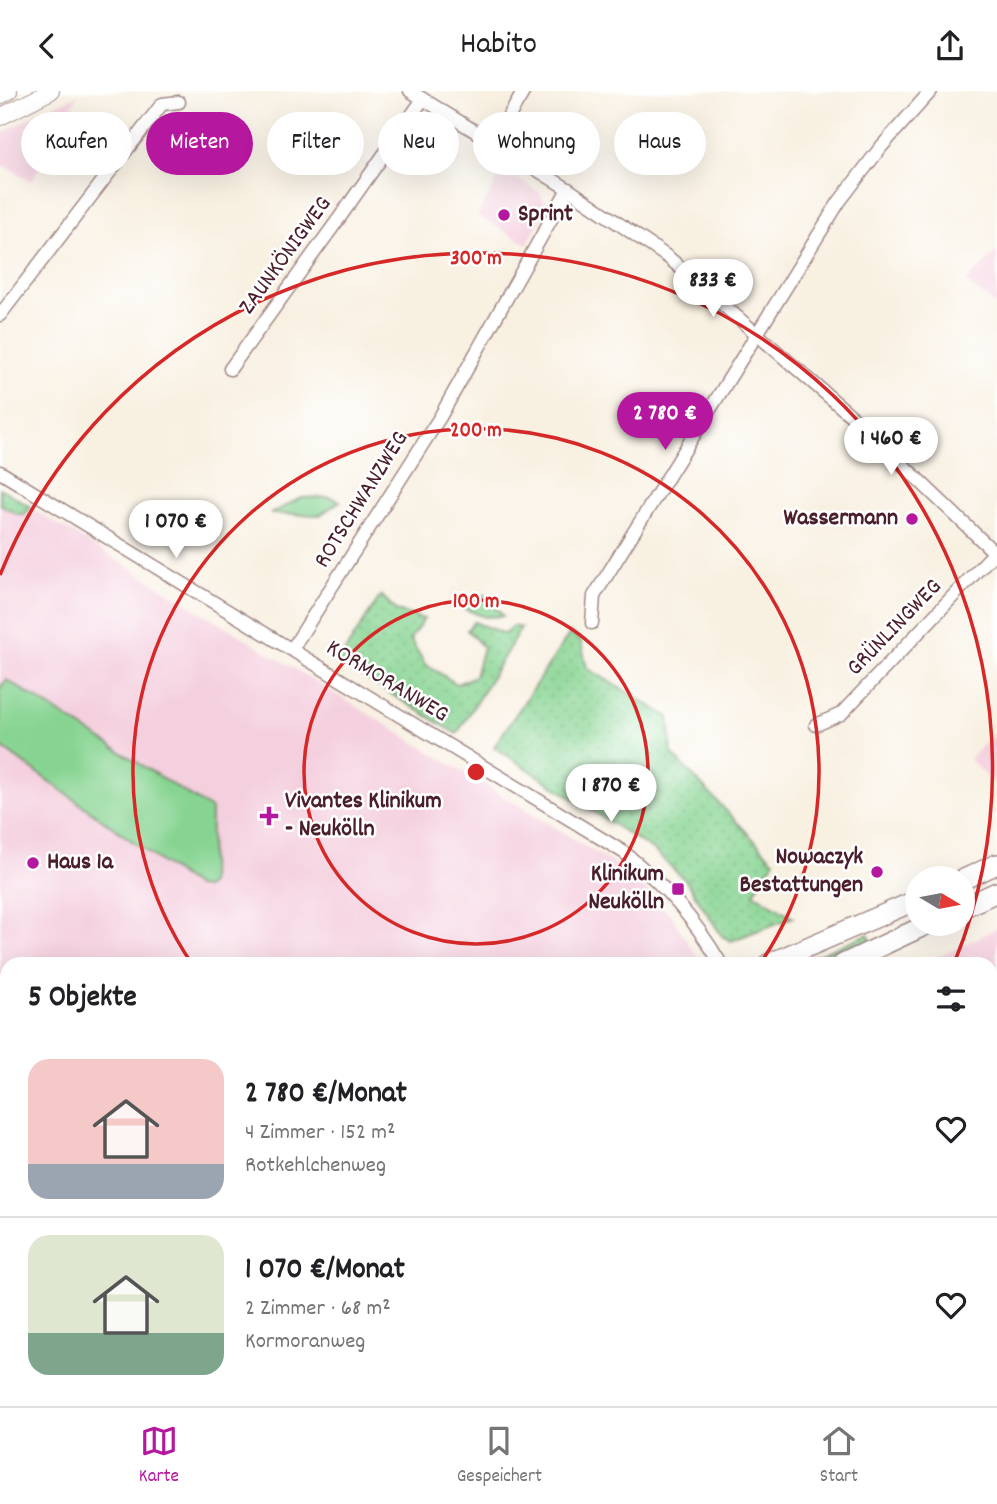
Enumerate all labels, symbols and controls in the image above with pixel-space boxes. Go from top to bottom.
text: Habito [460,23,537,69]
icon: back [28,27,66,65]
icon: share [931,27,969,65]
chip: Kaufen [21,112,132,175]
chip: Mieten [146,112,253,175]
chip: Filter [267,112,364,175]
chip: Neu [378,112,459,175]
chip: Wohnung [473,112,600,175]
chip: Haus [614,112,706,175]
street label: ZAUNKÖNIGWEG [231,190,341,322]
place label: Sprint [518,198,573,232]
marker: Sprint [496,207,512,223]
text: 300 m [450,245,502,275]
pin: 833 € [664,259,762,319]
text: 833 € [689,265,737,298]
pin: 2 780 € [600,393,730,452]
text: 2 780 € [633,398,697,431]
text: 200 m [450,417,502,447]
pin: 1 460 € [826,417,956,477]
text: 1 460 € [860,423,922,456]
street label: ROTSCHWANZWEG [306,425,418,575]
pin: 1 070 € [111,501,241,560]
place label: Wassermann [783,502,898,536]
text: 1 070 € [145,506,207,539]
marker: Wassermann [904,511,920,527]
street label: GRÜNLINGWEG [840,571,950,685]
text: 100 m [453,588,499,618]
street label: KORMORANWEG [319,632,455,732]
centre of rings [464,760,488,784]
pin: 1 870 € [546,765,676,824]
text: 1 870 € [582,770,640,803]
place label: Vivantes Klinikum - Neukölln [285,785,442,847]
marker: Vivantes Klinikum - Neukölln [259,806,279,826]
place label: Nowaczyk Bestattungen [740,841,863,903]
place label: Haus 1a [47,846,114,880]
marker: Haus 1a [25,855,41,871]
place label: Klinikum Neukölln [588,858,664,920]
marker: Nowaczyk Bestattungen [869,864,885,880]
north arrow [905,866,975,936]
map controls [905,866,975,936]
marker: Klinikum Neukölln [670,881,686,897]
text: 5 Objekte [28,978,137,1021]
icon: filters [932,980,970,1018]
text: 2 780 €/Monat [245,1074,407,1117]
icon: home [84,1087,168,1171]
icon: heart [932,1110,970,1148]
text: 4 Zimmer · 152 m² [245,1117,395,1150]
text: Rotkehlchenweg [245,1150,386,1183]
text: 1 070 €/Monat [245,1250,405,1293]
icon: home [84,1263,168,1347]
icon: heart [932,1286,970,1324]
text: 2 Zimmer · 68 m² [245,1293,391,1326]
text: Kormoranweg [245,1326,365,1359]
tab: Karte [139,1422,179,1491]
tab: Gespeichert [457,1422,542,1491]
tab: Start [820,1422,858,1491]

